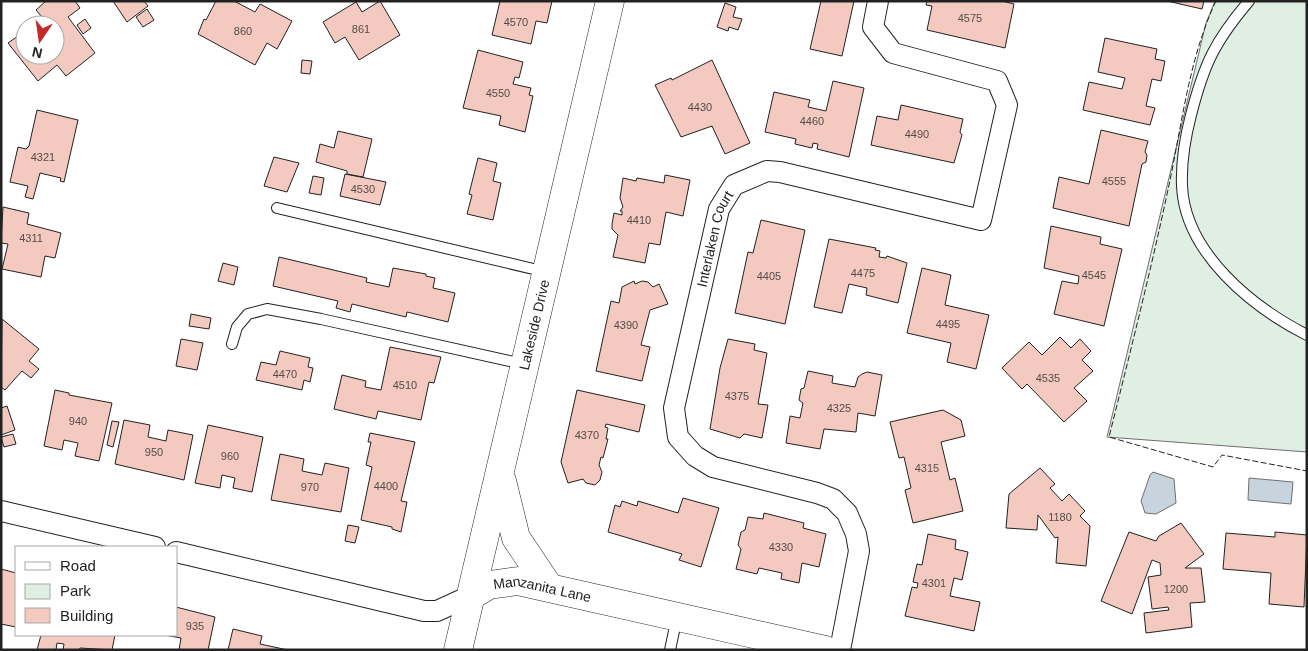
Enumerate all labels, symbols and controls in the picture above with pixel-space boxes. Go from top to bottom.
house number: 4575 [958,12,982,24]
north arrow [15,15,65,65]
house number: 4570 [504,16,528,28]
house number: 861 [352,23,370,35]
house number: 860 [234,25,252,37]
text: N [30,44,44,62]
house number: 4550 [486,87,510,99]
house number: 4430 [688,101,712,113]
house number: 4460 [800,115,824,127]
house number: 4490 [905,128,929,140]
house number: 4321 [31,151,55,163]
house number: 4555 [1102,175,1126,187]
house number: 4530 [351,183,375,195]
street label: Interlaken Court [694,188,736,289]
house number: 4410 [627,214,651,226]
house number: 4311 [19,232,43,244]
house number: 4475 [851,267,875,279]
house number: 4545 [1082,269,1106,281]
house number: 4405 [757,270,781,282]
street label: Lakeside Drive [516,278,553,372]
house number: 4495 [936,318,960,330]
house number: 4390 [614,319,638,331]
house number: 4470 [273,368,297,380]
house number: 4535 [1036,372,1060,384]
house number: 4510 [393,379,417,391]
house number: 4375 [725,390,749,402]
house number: 4325 [827,402,851,414]
house number: 940 [69,415,87,427]
house number: 4370 [575,429,599,441]
house number: 950 [145,446,163,458]
house number: 960 [221,450,239,462]
house number: 4315 [915,462,939,474]
house number: 4400 [374,480,398,492]
house number: 970 [301,481,319,493]
house number: 1180 [1048,511,1072,523]
house number: 4330 [769,541,793,553]
legend [15,546,178,636]
text: Road [60,557,96,574]
street label: Manzanita Lane [492,573,593,605]
house number: 4301 [922,577,946,589]
text: Park [60,582,91,599]
house number: 1200 [1164,583,1188,595]
text: Building [60,607,113,624]
house number: 935 [186,620,204,632]

